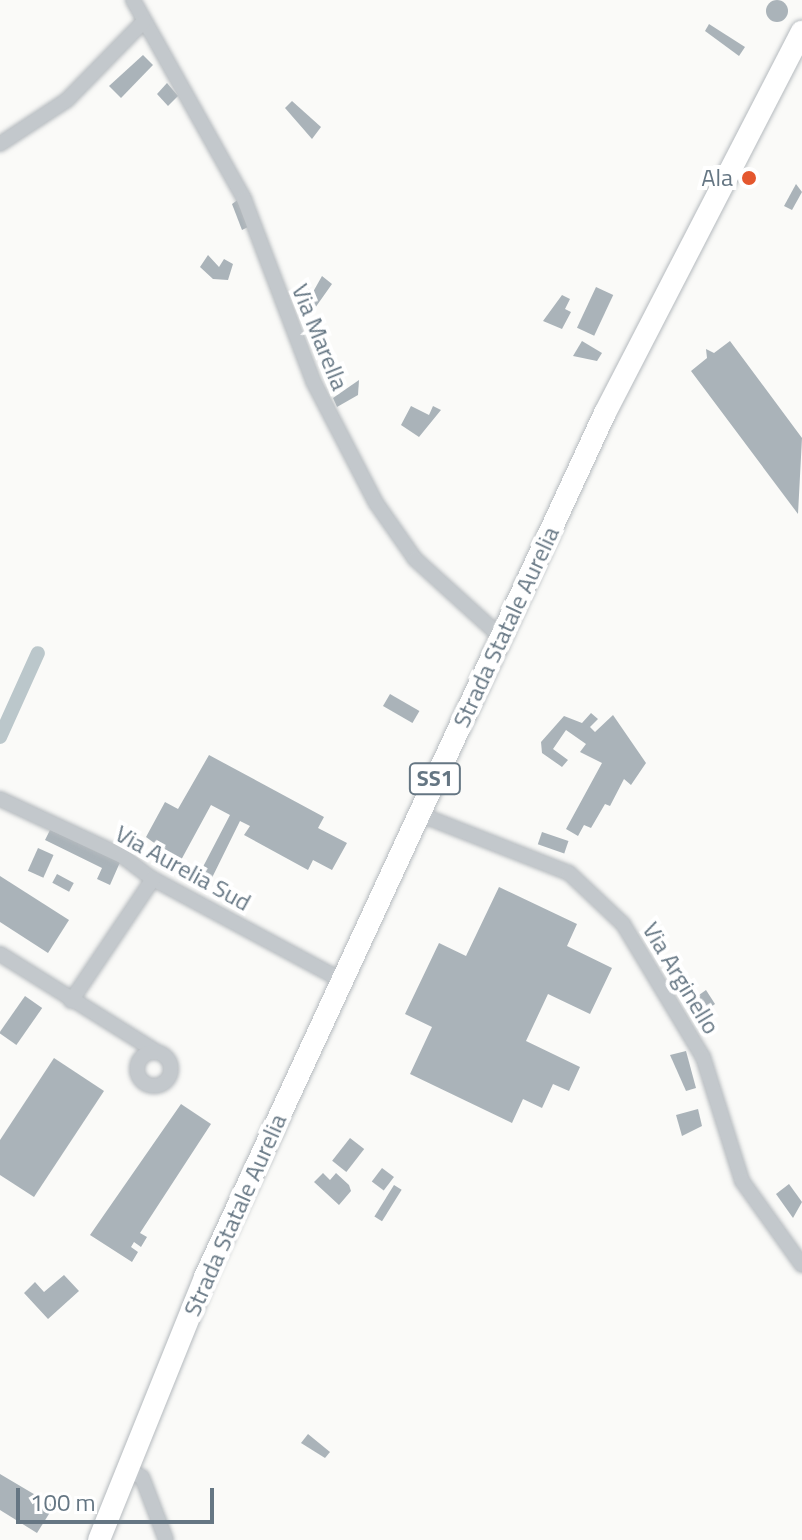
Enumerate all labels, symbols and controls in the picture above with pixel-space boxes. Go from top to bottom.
place label: Ala [701,164,733,192]
marker: Ala [740,169,758,187]
street label: Via Marella [286,280,354,394]
street label: Strada Statale Aurelia [447,522,565,732]
road number: SS1 [407,761,463,797]
street label: Via Aurelia Sud [110,819,256,917]
street label: Via Arginello [636,917,726,1039]
street label: Strada Statale Aurelia [177,1109,293,1321]
scale bar [20,1472,218,1522]
text: 100 m [30,1484,96,1520]

